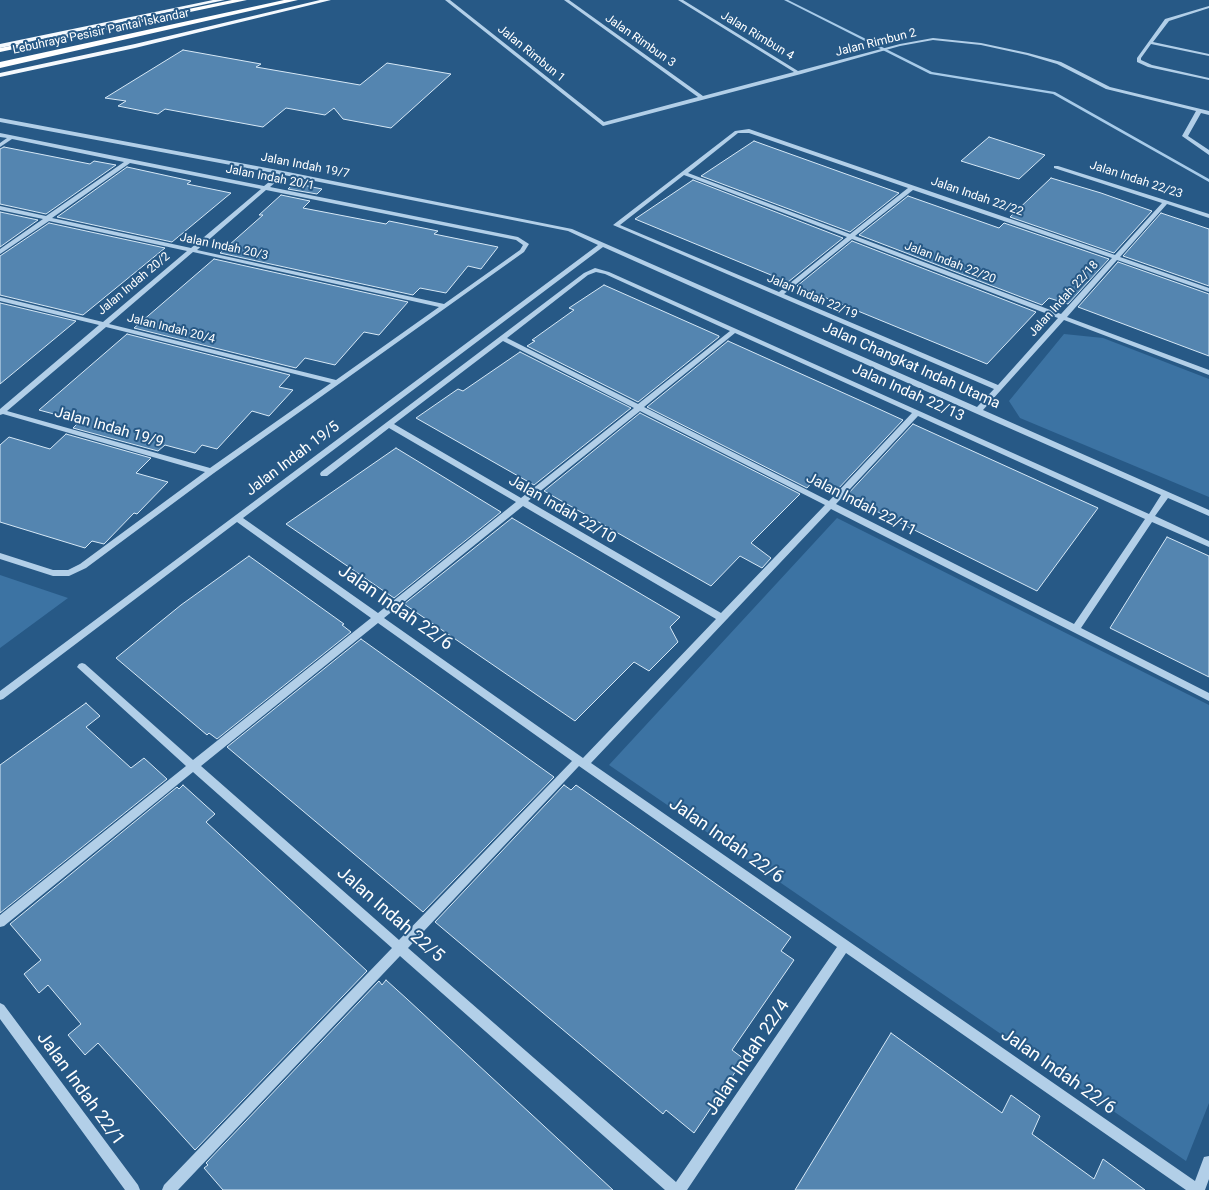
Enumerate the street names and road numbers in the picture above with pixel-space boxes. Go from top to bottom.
street label: Lebuhraya Pesisir Pantai Iskandar [11,6,191,58]
street label: Jalan Rimbun 4 [718,9,796,63]
street label: Jalan Rimbun 3 [602,11,678,71]
street label: Jalan Rimbun 1 [494,22,568,86]
street label: Jalan Rimbun 2 [834,26,918,60]
street label: Jalan Indah 19/7 [259,150,351,182]
street label: Jalan Indah 22/23 [1088,158,1184,202]
street label: Jalan Indah 20/1 [224,162,316,194]
street label: Jalan Indah 22/22 [929,174,1025,220]
street label: Jalan Indah 20/3 [178,231,270,263]
street label: Jalan Indah 22/20 [902,239,998,287]
street label: Jalan Indah 20/2 [95,250,173,318]
street label: Jalan Indah 22/18 [1026,258,1102,340]
street label: Jalan Indah 22/19 [765,271,859,323]
street label: Jalan Indah 20/4 [126,311,216,347]
street label: Jalan Changkat Indah Utama [819,319,1003,413]
street label: Jalan Indah 22/13 [849,360,967,426]
street label: Jalan Indah 19/9 [52,404,166,452]
street label: Jalan Indah 19/5 [243,418,343,500]
street label: Jalan Indah 22/11 [803,469,919,541]
street label: Jalan Indah 22/10 [505,472,619,548]
street label: Jalan Indah 22/6 [333,560,457,656]
street label: Jalan Indah 22/6 [664,793,788,889]
street label: Jalan Indah 22/5 [332,862,448,968]
street label: Jalan Indah 22/4 [701,996,795,1120]
street label: Jalan Indah 22/6 [996,1024,1120,1120]
street label: Jalan Indah 22/1 [32,1028,128,1150]

